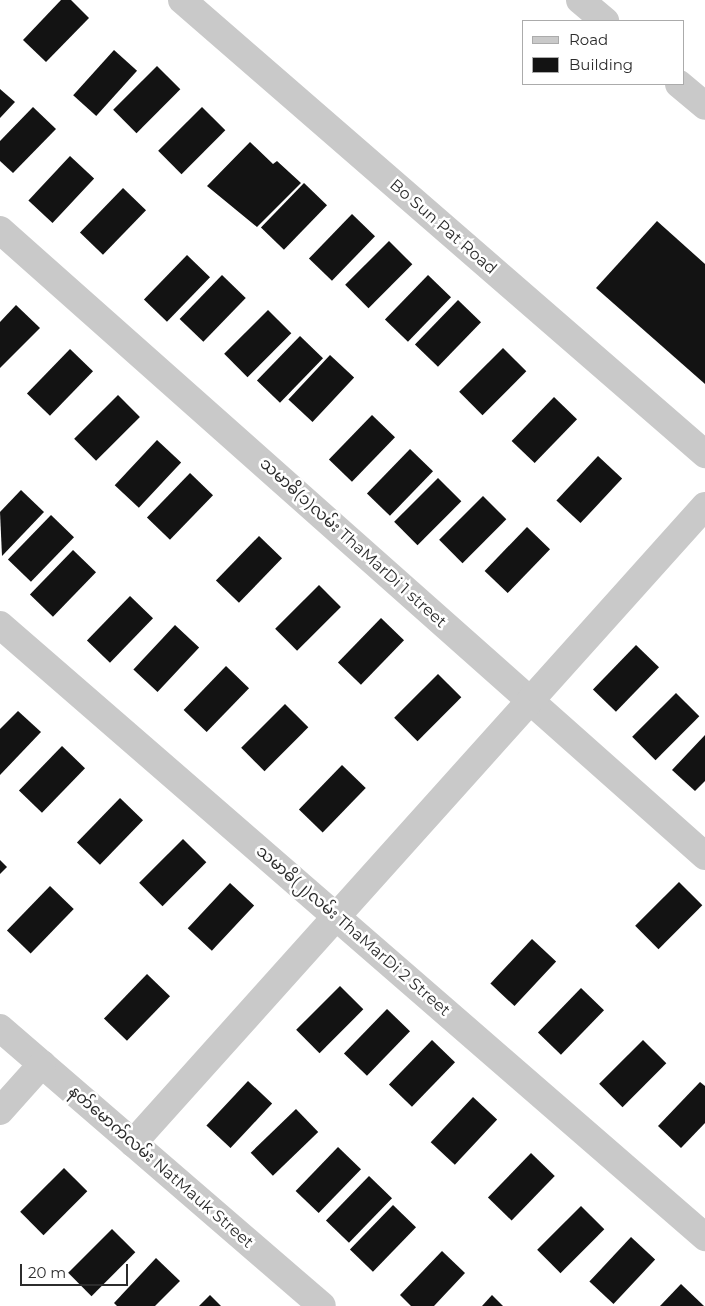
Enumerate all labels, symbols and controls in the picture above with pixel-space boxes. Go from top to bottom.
legend [522,20,685,85]
text: Road [569,30,608,49]
text: Building [569,55,633,74]
street label: Bo Sun Pat Road [386,175,500,279]
street label: သမာဓိ(၁)လမ်း ThaMarDi 1 street [256,454,450,632]
street label: သမာဓိ(၂)လမ်း ThaMarDi 2 Street [252,842,454,1020]
street label: နတ်မောက်လမ်း NatMauk Street [65,1082,257,1252]
scale bar [22,1254,130,1286]
text: 20 m [28,1263,66,1282]

